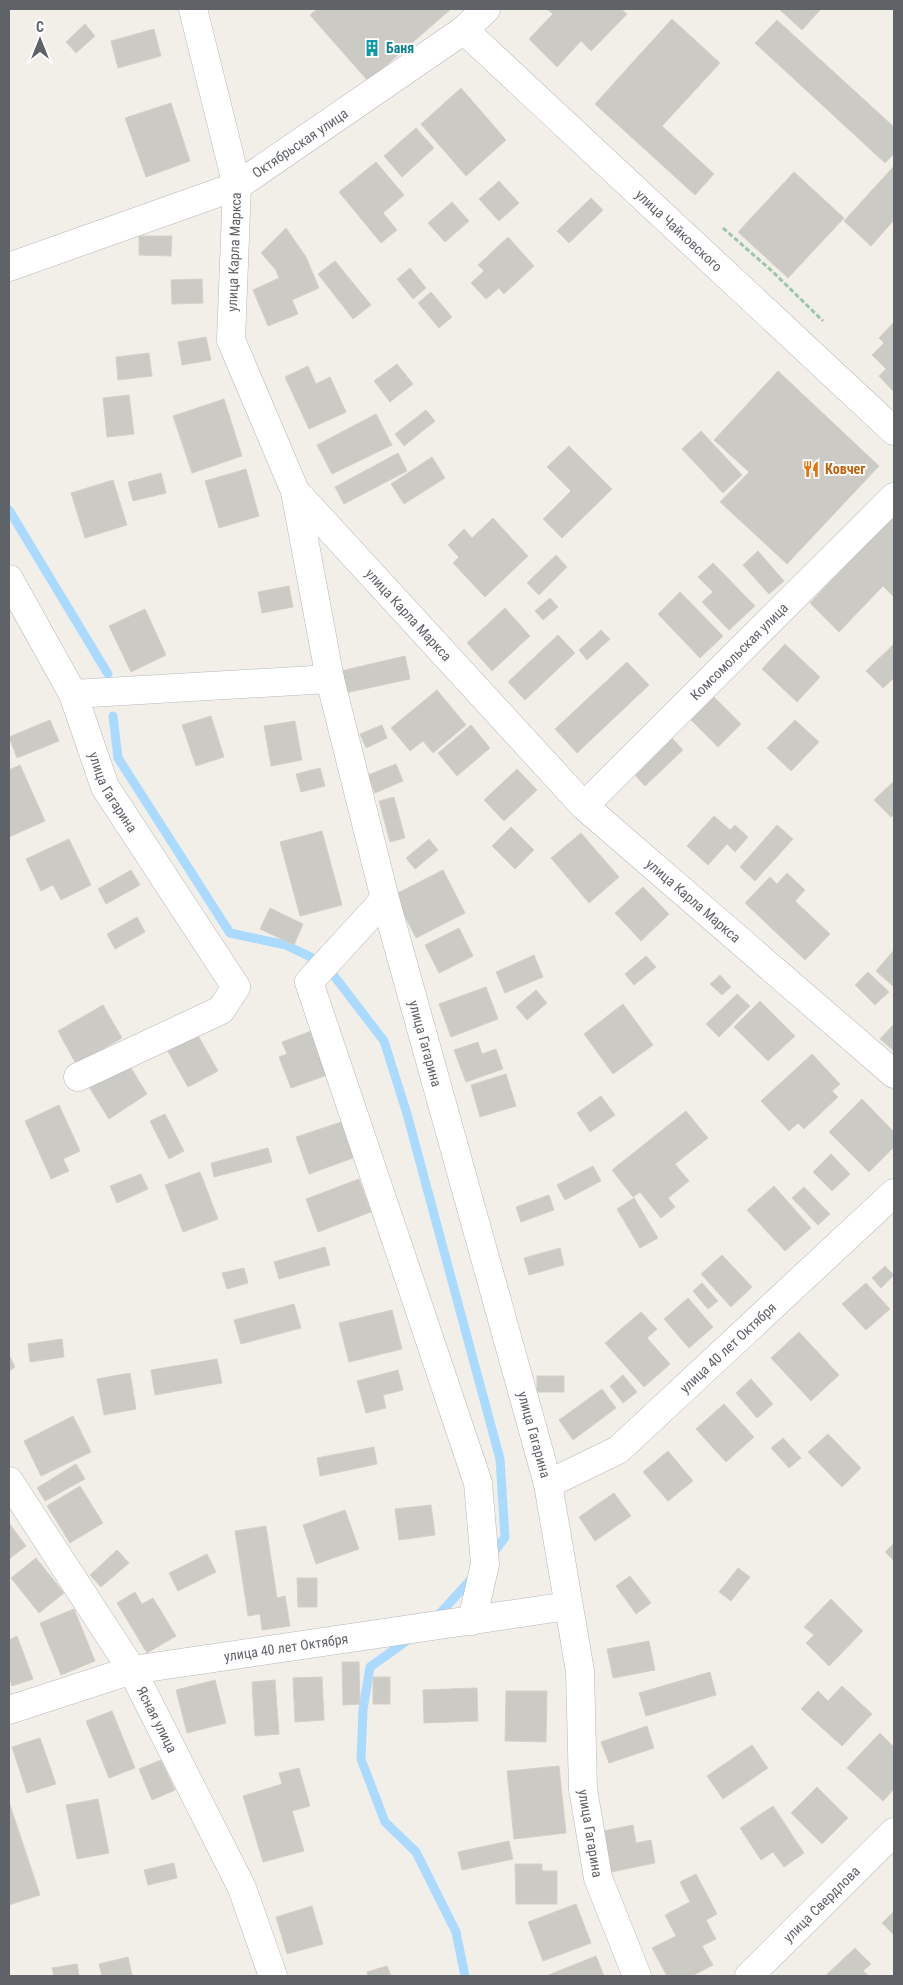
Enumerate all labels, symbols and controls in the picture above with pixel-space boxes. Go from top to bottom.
north arrow [15,15,65,65]
text: С [36,19,44,35]
building icon: Баня [362,38,382,58]
place label: Баня [386,40,414,56]
street label: Октябрьская улица [249,105,351,181]
street label: улица Чайковского [632,186,726,275]
street label: улица Карла Маркса [224,192,244,312]
restaurant icon: Ковчег [801,459,821,479]
place label: Ковчег [825,461,866,477]
street label: улица Карла Маркса [362,565,455,664]
street label: Комсомольская улица [687,600,791,703]
street label: улица Гагарина [86,750,140,835]
street label: улица Карла Маркса [643,855,744,946]
street label: улица Гагарина [406,998,445,1089]
street label: улица 40 лет Октября [677,1299,779,1396]
street label: улица Гагарина [515,1390,554,1480]
street label: улица 40 лет Октября [223,1630,349,1664]
street label: Ясная улица [134,1684,180,1755]
street label: улица Гагарина [575,1788,606,1879]
street label: улица Свердлова [780,1863,863,1945]

